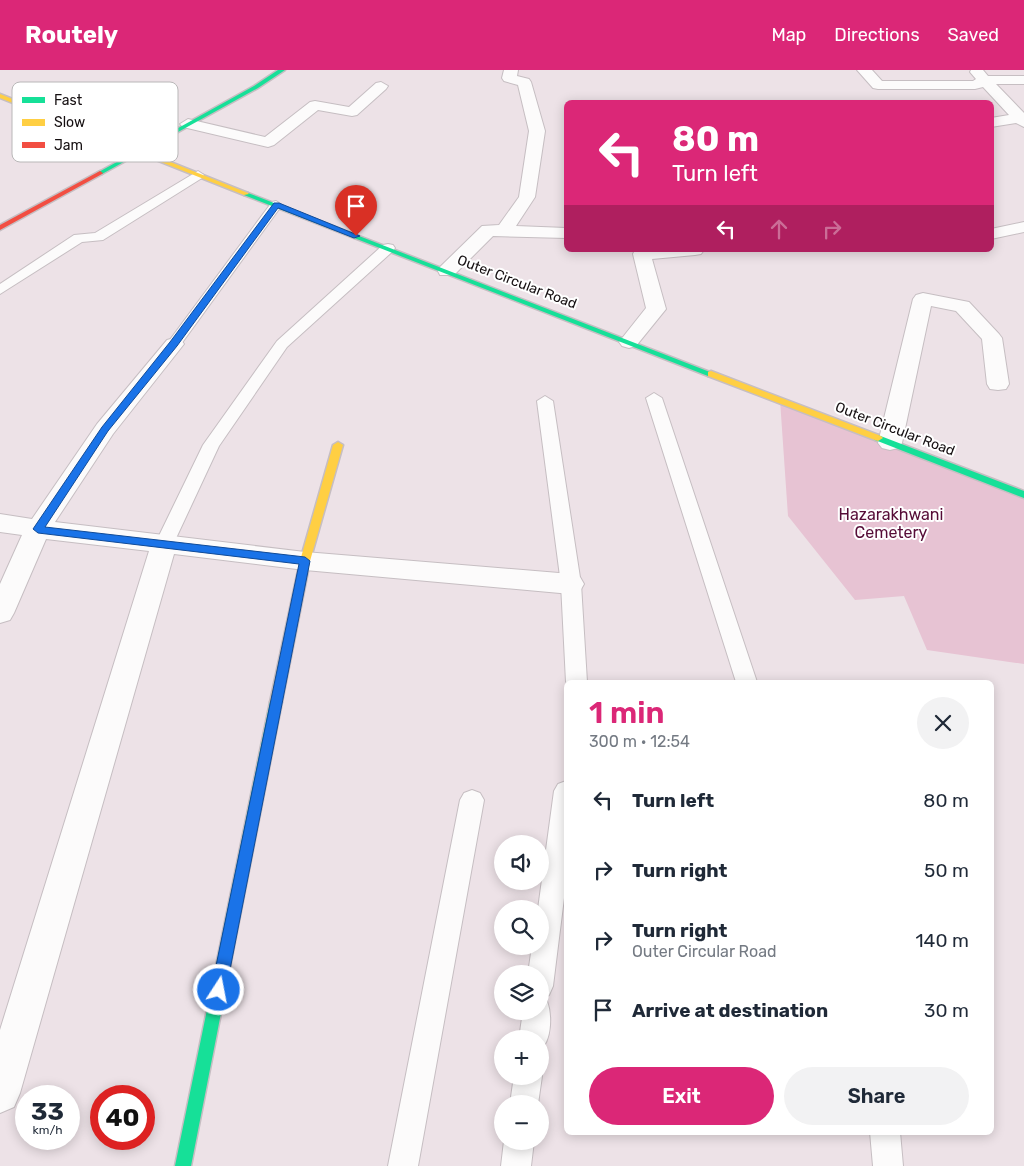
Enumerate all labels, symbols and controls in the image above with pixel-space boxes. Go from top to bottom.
text: Routely [25,21,118,49]
text: Map [771,24,806,46]
text: Directions [834,24,920,46]
text: Saved [948,24,999,46]
legend [12,82,178,162]
text: Fast [54,92,83,109]
text: Slow [54,114,85,131]
text: 80 m [672,118,759,160]
icon: left [589,120,654,185]
text: Jam [54,137,83,154]
text: Turn left [672,160,758,187]
pin [335,185,377,236]
icon: arrive [342,192,370,220]
icon: left [712,215,740,243]
icon: ahead [765,215,793,243]
icon: right [818,215,846,243]
street label: Outer Circular Road [455,251,579,313]
street label: Outer Circular Road [833,398,957,460]
park label: Hazarakhwani Cemetery [839,505,943,542]
text: 1 min [589,695,664,731]
button: close [917,697,969,749]
text: 300 m · 12:54 [589,732,690,751]
icon: left [589,786,617,814]
text: Turn left [632,789,714,812]
text: 80 m [923,789,969,812]
map controls [494,835,549,1150]
button: sound [494,835,549,890]
icon: right [589,856,617,884]
text: Turn right [632,859,727,882]
text: 50 m [924,859,969,882]
button: search [494,900,549,955]
text: Turn right [632,919,727,942]
icon: right [589,926,617,954]
text: 140 m [915,929,969,952]
text: Outer Circular Road [632,942,777,961]
position arrow [192,963,244,1015]
button: layers [494,965,549,1020]
icon: arrive [589,996,617,1024]
text: Arrive at destination [632,999,828,1022]
text: 30 m [924,999,969,1022]
button: + [494,1030,549,1085]
button: Exit [589,1067,774,1125]
button: Share [784,1067,969,1125]
speed limit sign: 40 [90,1085,155,1150]
button: − [494,1095,549,1150]
text: 33 [31,1097,64,1126]
text: km/h [33,1123,62,1137]

